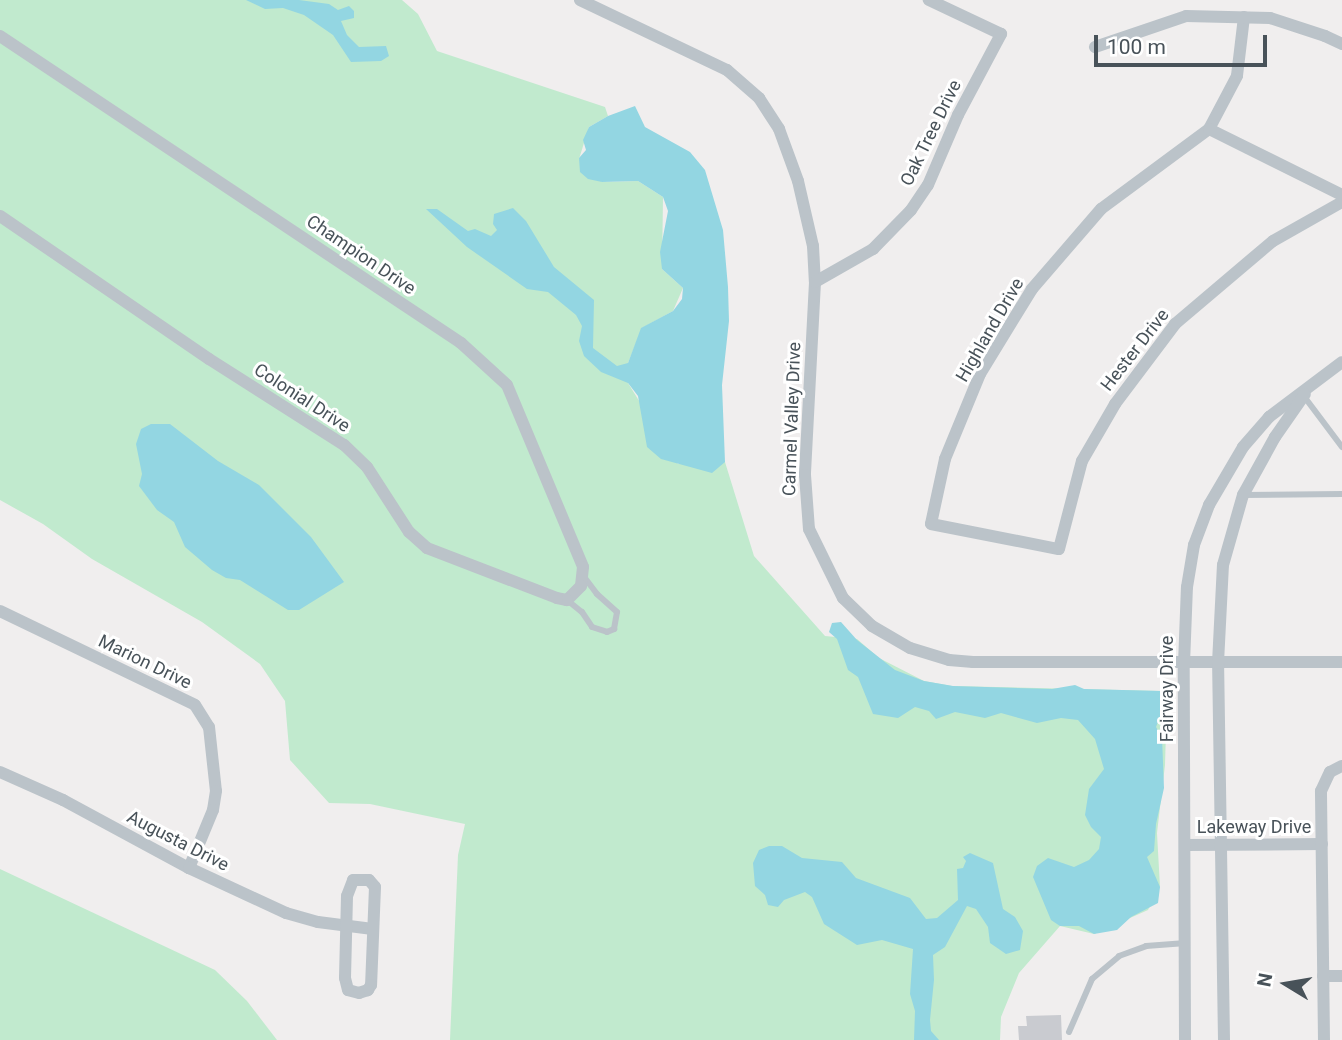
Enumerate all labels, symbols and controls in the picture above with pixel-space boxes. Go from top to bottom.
scale bar [1097,21,1270,65]
text: 100 m [1107,35,1166,59]
street label: Oak Tree Drive [896,76,966,190]
street label: Champion Drive [302,211,420,299]
street label: Highland Drive [952,274,1028,386]
street label: Hester Drive [1096,305,1174,395]
street label: Carmel Valley Drive [779,342,805,496]
street label: Colonial Drive [250,359,354,437]
street label: Marion Drive [95,630,195,694]
street label: Fairway Drive [1156,636,1178,742]
street label: Augusta Drive [123,806,233,876]
street label: Lakeway Drive [1197,816,1311,838]
north arrow [1251,949,1321,1019]
text: N [1252,971,1277,989]

